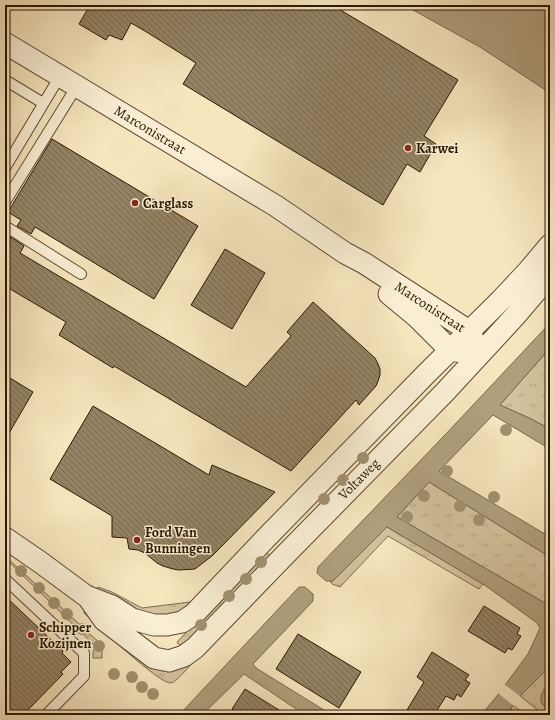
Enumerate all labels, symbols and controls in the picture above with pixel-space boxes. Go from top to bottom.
street label: Marconistraat [110,101,190,159]
place label: Karwei [416,139,458,158]
marker: Karwei [403,143,413,153]
place label: Carglass [143,194,193,213]
marker: Carglass [130,198,140,208]
street label: Marconistraat [391,277,469,337]
street label: Voltaweg [333,454,384,505]
place label: Ford Van Bunningen [145,523,211,558]
marker: Ford Van Bunningen [132,535,142,545]
place label: Schipper Kozijnen [39,618,92,653]
marker: Schipper Kozijnen [26,630,36,640]

